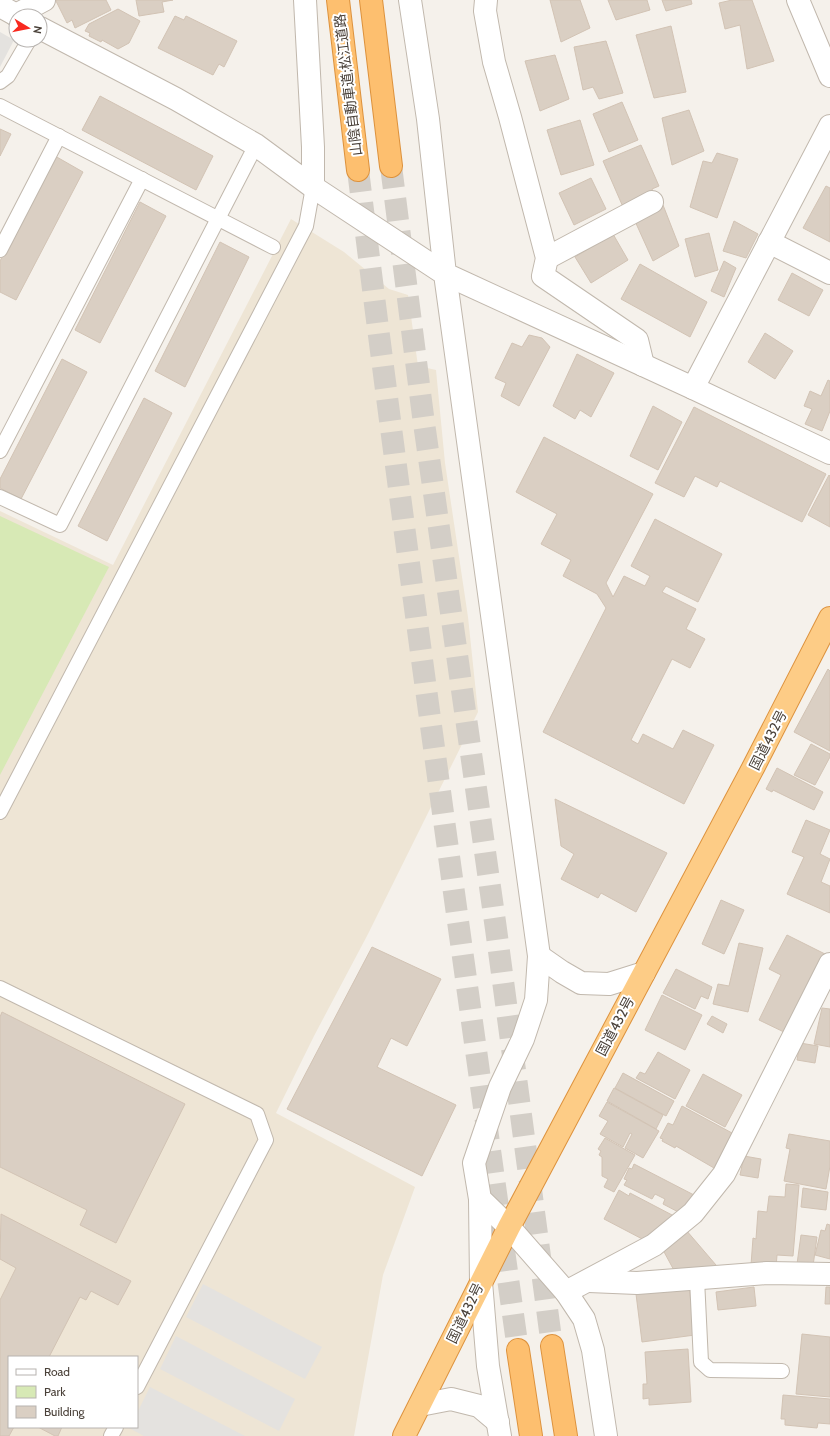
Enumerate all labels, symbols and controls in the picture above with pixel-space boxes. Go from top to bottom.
north arrow [8,8,48,48]
street label: 山陰自動車道;松江道路 [330,13,366,157]
text: N [30,25,45,35]
street label: 国道432号 [745,707,791,773]
street label: 国道432号 [592,993,638,1059]
street label: 国道432号 [443,1280,487,1346]
legend [8,1356,138,1428]
text: Road [44,1364,70,1379]
text: Park [44,1384,66,1399]
text: Building [44,1404,86,1419]

